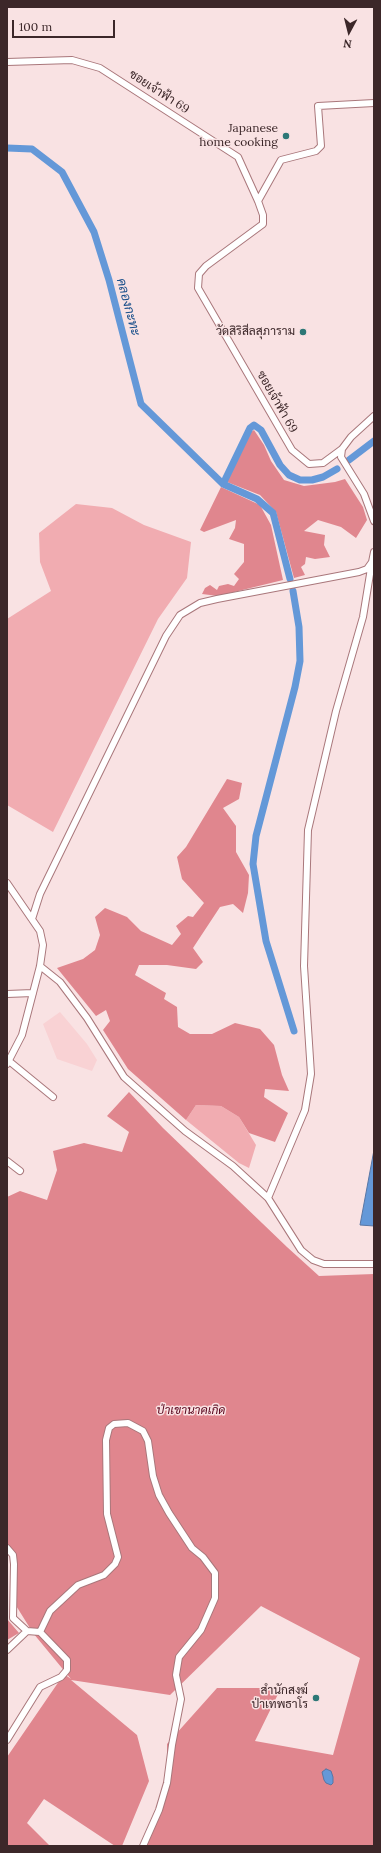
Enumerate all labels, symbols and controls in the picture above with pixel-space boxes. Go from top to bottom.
scale bar [14,12,117,38]
north arrow [329,12,369,52]
text: 100 m [19,19,52,34]
text: N [342,36,353,51]
street label: ซอยเจ้าฟ้า 69 [126,67,192,117]
place label: Japanese home cooking [199,122,278,150]
marker: Japanese home cooking [281,131,291,141]
water label: คลองกะทะ [113,277,143,337]
place label: วัดสิริสีลสุภาราม [216,325,295,339]
marker: วัดสิริสีลสุภาราม [298,327,308,337]
street label: ซอยเจ้าฟ้า 69 [254,369,300,435]
park label: ป่าเขานาคเกิด [157,1404,225,1418]
place label: สำนักสงฆ์ ป่าเทพธาโร [251,1684,308,1712]
marker: สำนักสงฆ์ ป่าเทพธาโร [311,1693,321,1703]

